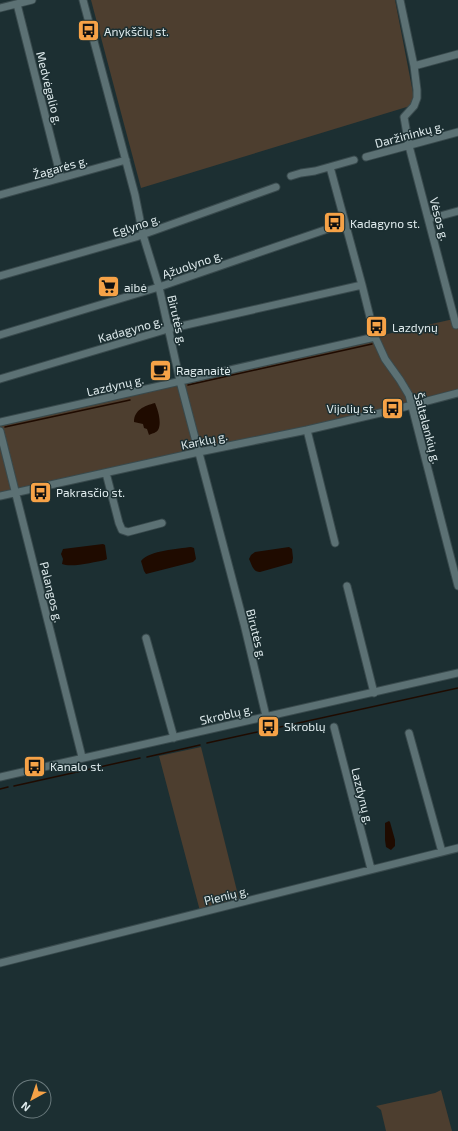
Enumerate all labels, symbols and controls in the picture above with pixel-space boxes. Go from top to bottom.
bus stop icon: Anykščių st. [76,18,102,44]
place label: Anykščių st. [104,24,169,38]
street label: Medvėgalio g. [34,50,66,126]
street label: Daržininkų g. [373,118,445,150]
street label: Žagarės g. [31,153,89,181]
street label: Vėsos g. [427,196,453,242]
bus stop icon: Kadagyno st. [321,210,347,236]
street label: Eglyno g. [111,211,161,239]
place label: Kadagyno st. [350,216,420,230]
street label: Ąžuolyno g. [160,247,224,281]
supermarket icon: aibė [95,274,121,300]
place label: aibė [124,280,147,294]
street label: Birutės g. [165,293,191,347]
street label: Kadagyno g. [96,313,164,345]
bus stop icon: Lazdynų [364,314,390,340]
place label: Lazdynų [392,320,438,334]
cafe icon: Raganaitė [148,357,174,383]
place label: Raganaitė [176,363,231,377]
street label: Lazdynų g. [85,372,145,398]
street label: Šaltalankių g. [412,391,444,465]
bus stop icon: Vijolių st. [379,395,405,421]
place label: Vijolių st. [326,401,376,416]
street label: Karklų g. [179,428,229,452]
bus stop icon: Pakrasčio st. [27,479,53,505]
place label: Pakrasčio st. [56,485,125,499]
street label: Palangos g. [38,560,66,624]
street label: Birutės g. [244,607,270,661]
street label: Skroblų g. [198,701,254,727]
bus stop icon: Skroblų [255,713,281,739]
place label: Skroblų [284,719,326,733]
bus stop icon: Kanalo st. [21,753,47,779]
place label: Kanalo st. [50,759,104,773]
street label: Lazdynų g. [349,766,377,826]
street label: Pienių g. [202,883,250,907]
north arrow [12,1079,52,1119]
text: N [18,1099,32,1115]

